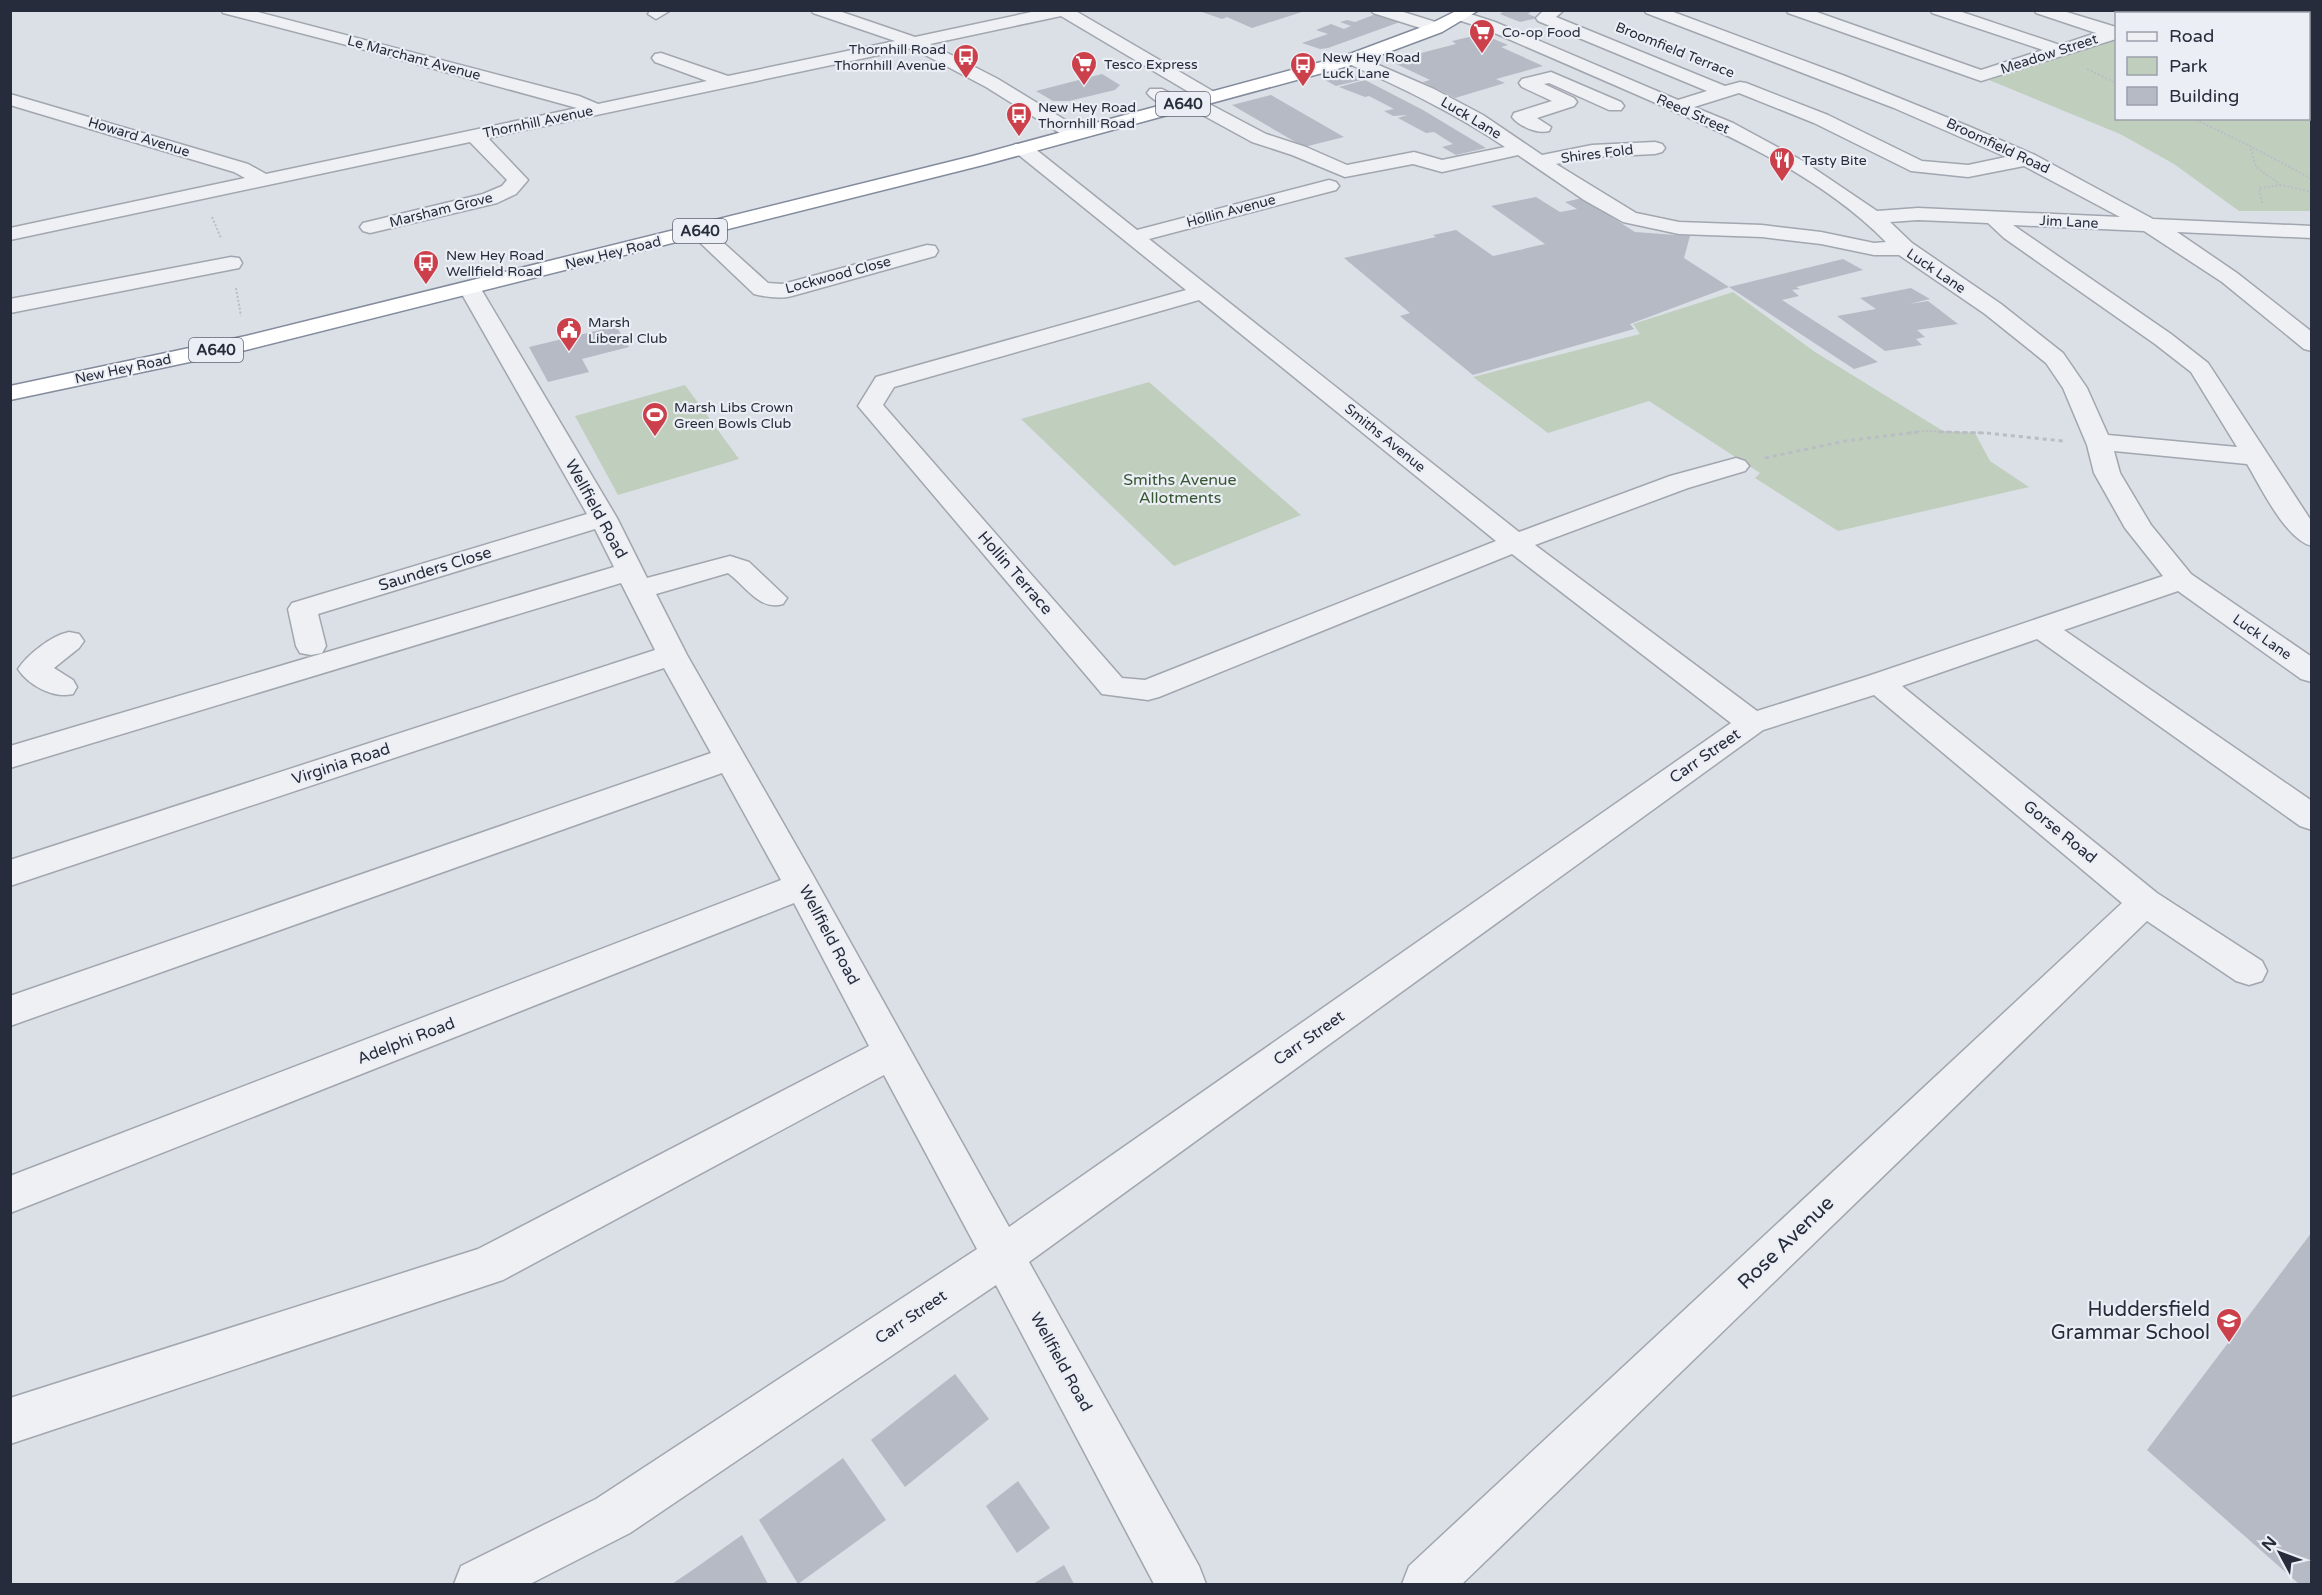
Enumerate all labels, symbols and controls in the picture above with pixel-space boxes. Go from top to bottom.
legend [2115,12,2310,120]
supermarket icon: Co-op Food [1467,17,1497,55]
street label: Broomfield Terrace [1613,18,1737,82]
place label: Co-op Food [1502,24,1581,41]
text: Road [2169,25,2214,47]
street label: Meadow Street [1998,30,2100,78]
street label: Le Marchant Avenue [345,32,483,84]
place label: Thornhill Road Thornhill Avenue [834,41,946,74]
bus stop icon: Thornhill Road Thornhill Avenue [951,42,981,80]
supermarket icon: Tesco Express [1069,49,1099,87]
place label: New Hey Road Luck Lane [1322,49,1420,82]
bus stop icon: New Hey Road Luck Lane [1288,50,1318,88]
text: Park [2169,55,2208,77]
place label: Tesco Express [1104,56,1198,73]
text: Building [2169,85,2239,107]
street label: Reed Street [1654,90,1733,138]
road number: A640 [1156,92,1210,116]
street label: Luck Lane [1438,93,1504,143]
place label: New Hey Road Thornhill Road [1038,99,1136,132]
bus stop icon: New Hey Road Thornhill Road [1004,100,1034,138]
street label: Thornhill Avenue [481,102,595,142]
street label: Howard Avenue [86,113,192,161]
street label: Broomfield Road [1943,115,2053,177]
street label: Shires Fold [1560,141,1634,167]
restaurant icon: Tasty Bite [1767,145,1797,183]
place label: Tasty Bite [1802,152,1867,169]
street label: Marsham Grove [388,189,494,231]
street label: Hollin Avenue [1185,191,1278,231]
street label: Jim Lane [2039,212,2099,232]
road number: A640 [673,219,727,243]
street label: New Hey Road [563,233,663,273]
street label: Luck Lane [1903,245,1969,297]
place label: New Hey Road Wellfield Road [446,247,544,280]
bus stop icon: New Hey Road Wellfield Road [411,248,441,286]
street label: Lockwood Close [783,253,893,297]
place label: Marsh Liberal Club [588,314,667,347]
public building icon: Marsh Liberal Club [554,315,584,353]
road number: A640 [189,338,243,362]
street label: New Hey Road [73,350,173,388]
place label: Marsh Libs Crown Green Bowls Club [674,399,793,432]
sports icon: Marsh Libs Crown Green Bowls Club [640,400,670,438]
street label: Smiths Avenue [1341,400,1429,476]
street label: Wellfield Road [561,456,631,562]
park label: Smiths Avenue Allotments [1123,470,1237,508]
street label: Hollin Terrace [973,527,1057,619]
street label: Saunders Close [376,542,494,596]
street label: Luck Lane [2229,611,2295,663]
street label: Carr Street [1666,724,1744,788]
street label: Virginia Road [289,739,393,789]
street label: Gorse Road [2019,796,2101,868]
street label: Wellfield Road [794,882,864,988]
street label: Carr Street [1270,1006,1348,1070]
street label: Adelphi Road [354,1013,458,1069]
street label: Rose Avenue [1733,1191,1839,1295]
street label: Carr Street [871,1286,951,1348]
place label: Huddersfield Grammar School [2051,1298,2210,1345]
school or university icon: Huddersfield Grammar School [2214,1306,2244,1344]
street label: Wellfield Road [1026,1309,1096,1415]
north arrow [2250,1523,2310,1583]
text: N [2258,1532,2281,1555]

